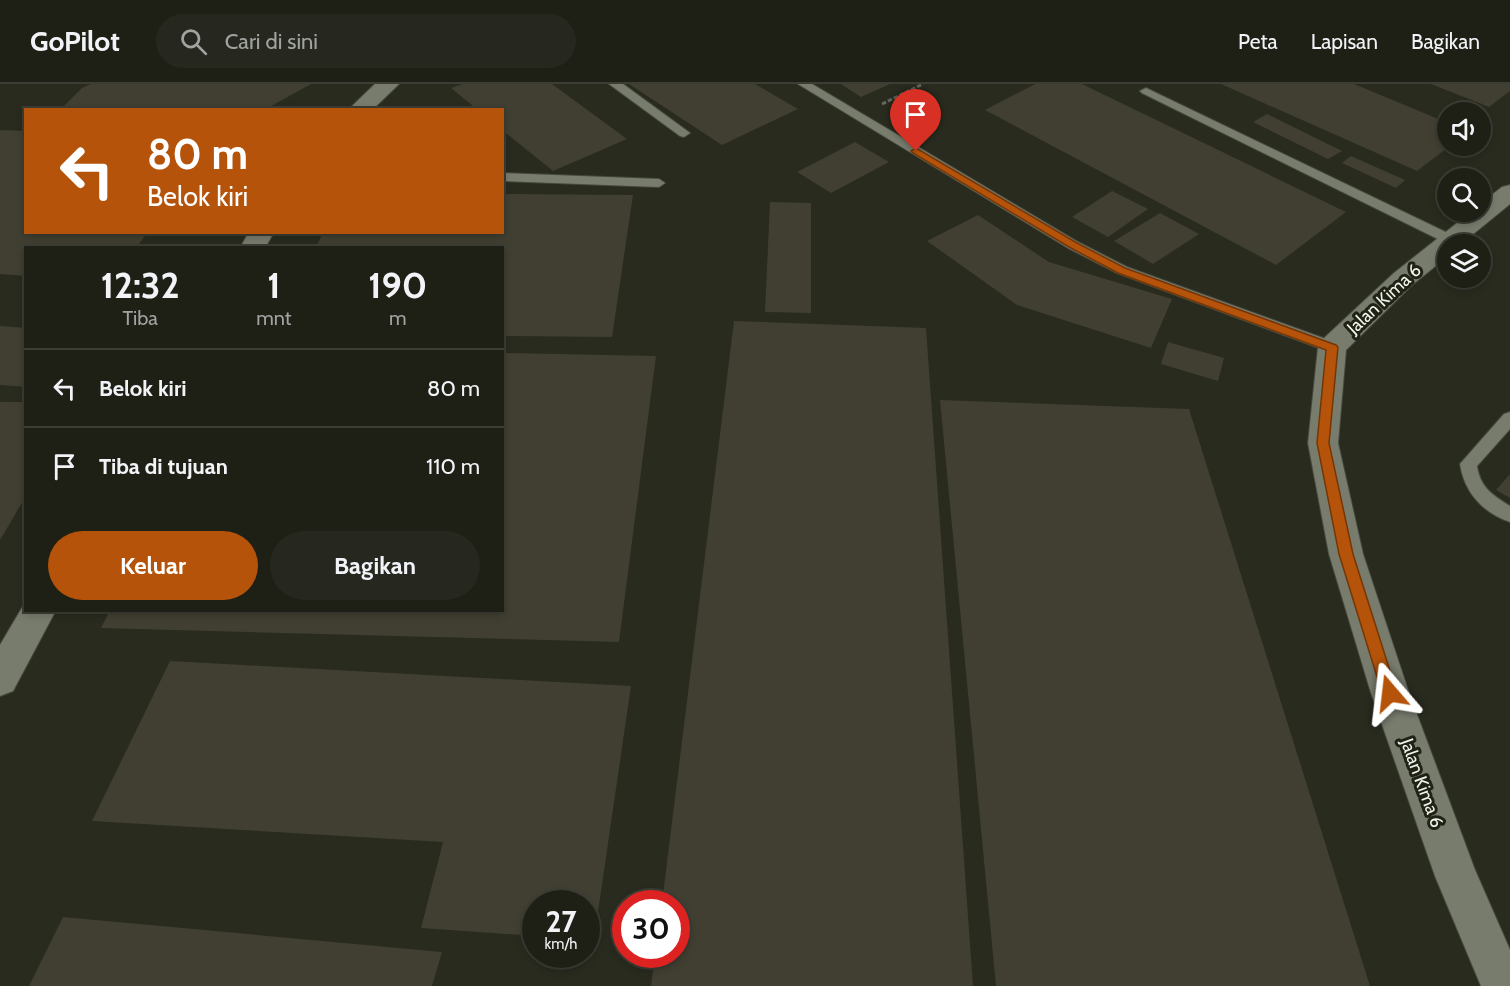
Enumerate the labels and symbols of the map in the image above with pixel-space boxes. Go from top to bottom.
pin [890,89,941,151]
street label: Jalan Kima 6 [1342,259,1426,340]
position arrow [1358,661,1422,725]
street label: Jalan Kima 6 [1395,735,1448,831]
speed limit sign: 30 [612,890,690,968]

